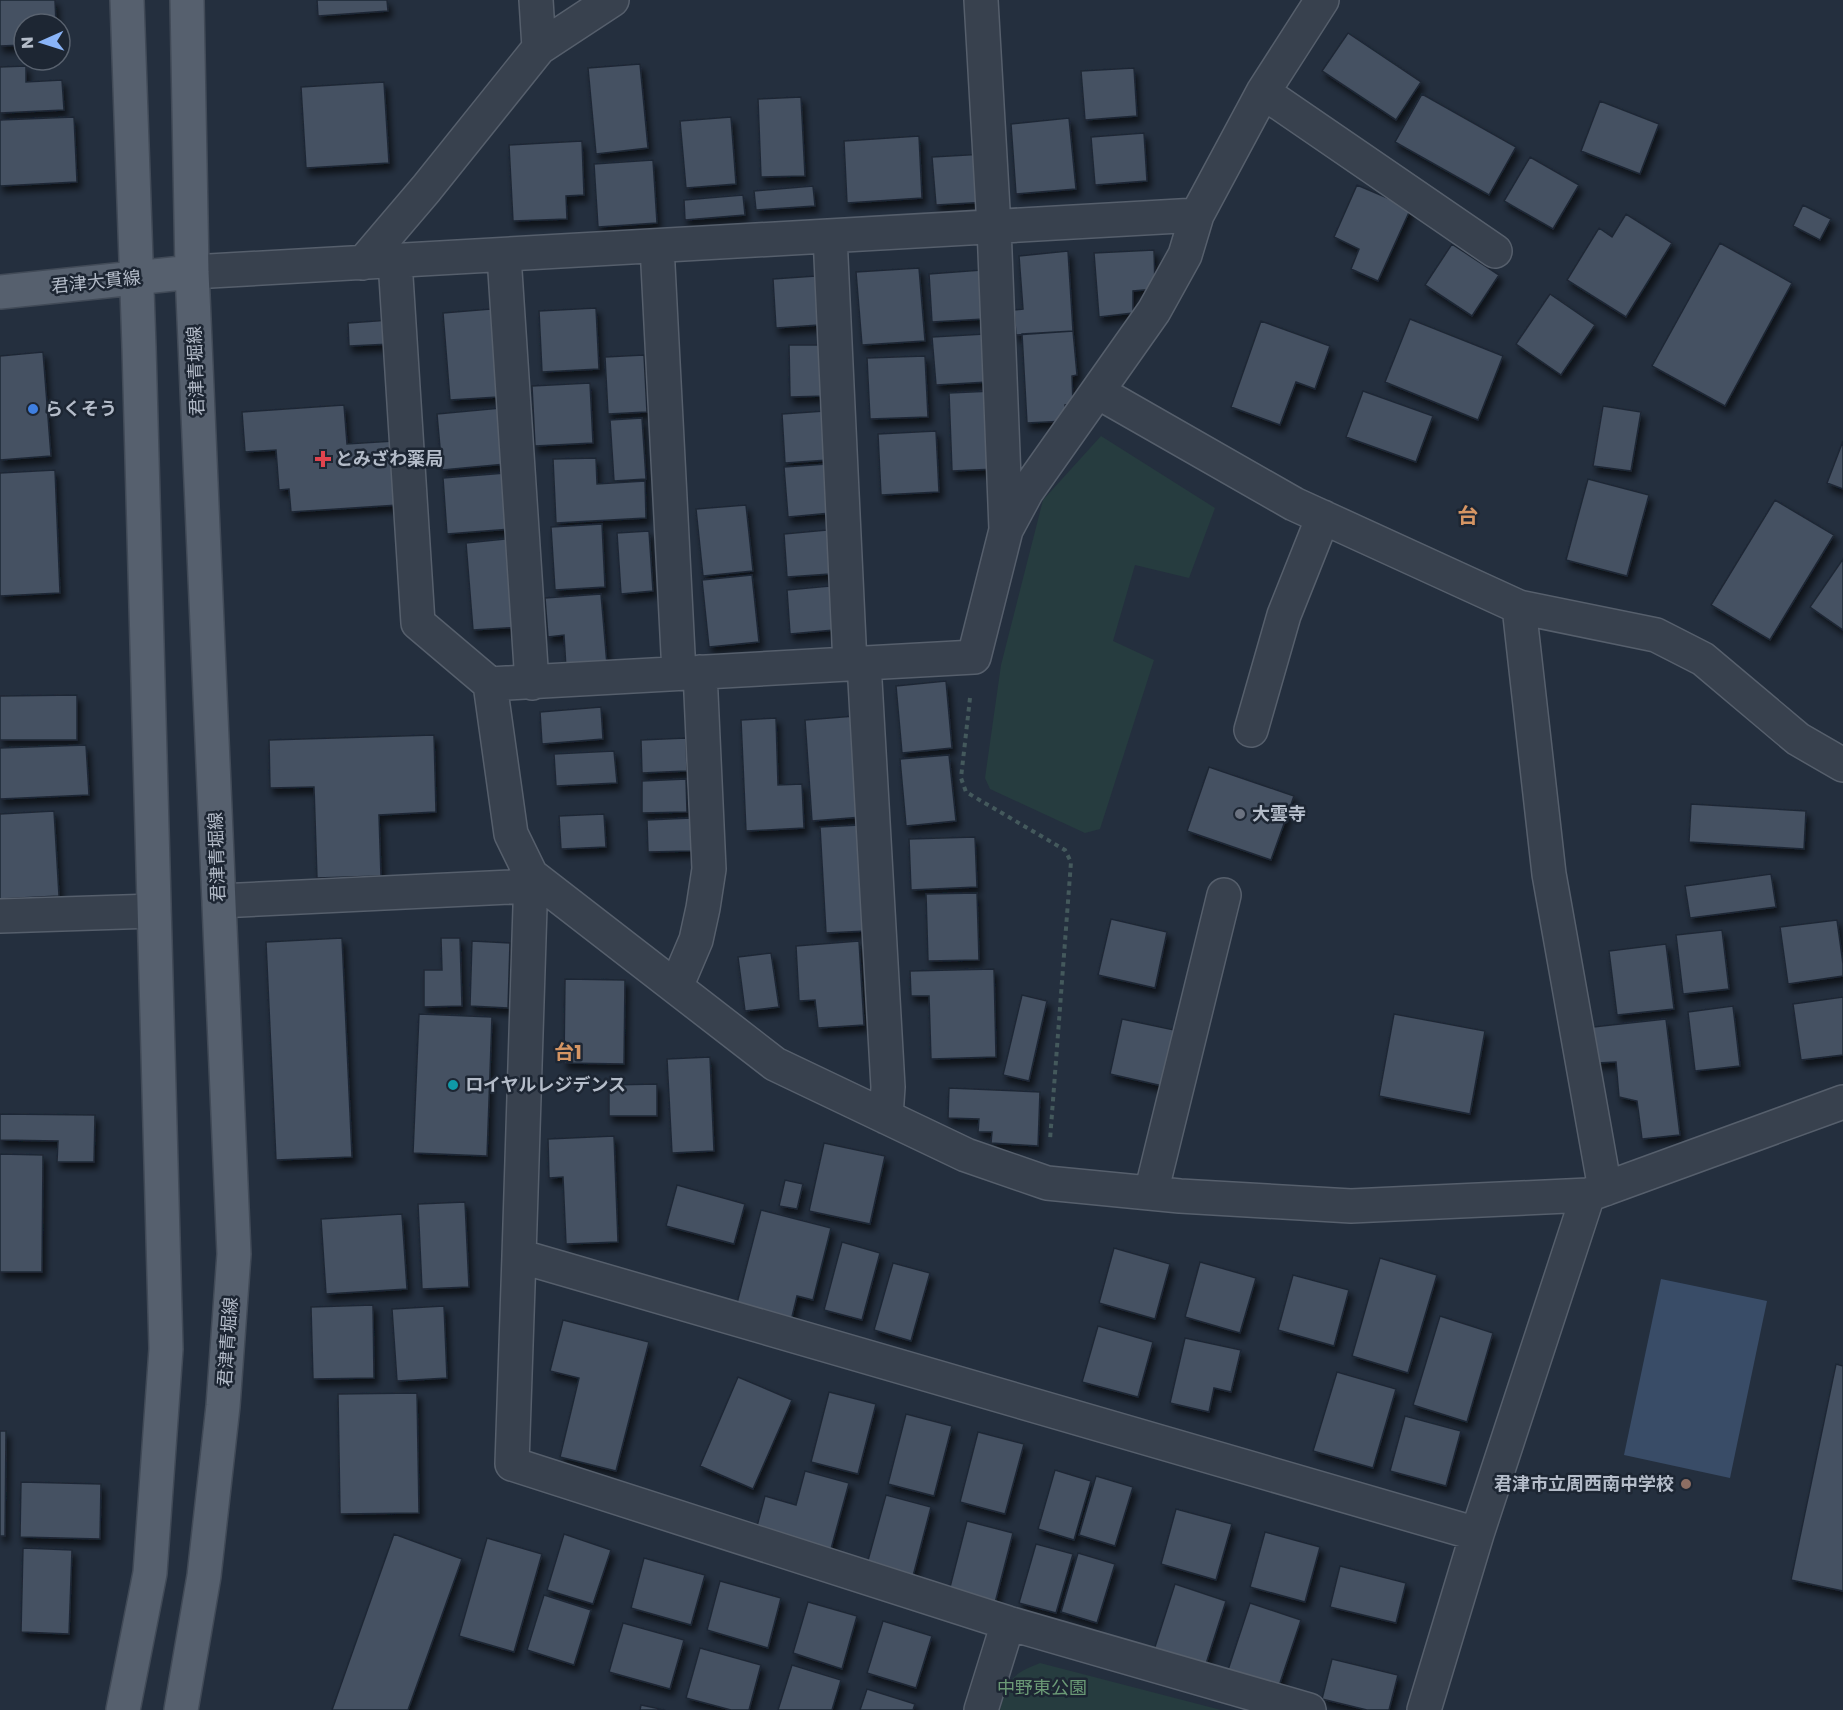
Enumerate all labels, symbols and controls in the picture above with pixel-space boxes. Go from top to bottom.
north arrow [12,12,72,72]
text: N [16,36,39,49]
street label: 君津大貫線 [50,264,142,299]
street label: 君津青堀線 [181,326,210,416]
place label: らくそう [45,396,117,421]
marker: らくそう [26,402,40,416]
place label: とみざわ薬局 [335,446,443,471]
marker: とみざわ薬局 [316,452,330,466]
district label: 台 [1458,501,1479,530]
place label: 大雲寺 [1252,801,1306,826]
marker: 大雲寺 [1233,807,1247,821]
street label: 君津青堀線 [202,812,231,902]
district label: 台1 [554,1038,582,1066]
place label: ロイヤルレジデンス [465,1072,626,1097]
marker: ロイヤルレジデンス [446,1078,460,1092]
street label: 君津青堀線 [212,1296,243,1388]
place label: 君津市立周西南中学校 [1494,1471,1674,1496]
marker: 君津市立周西南中学校 [1679,1477,1693,1491]
park label: 中野東公園 [997,1675,1087,1700]

